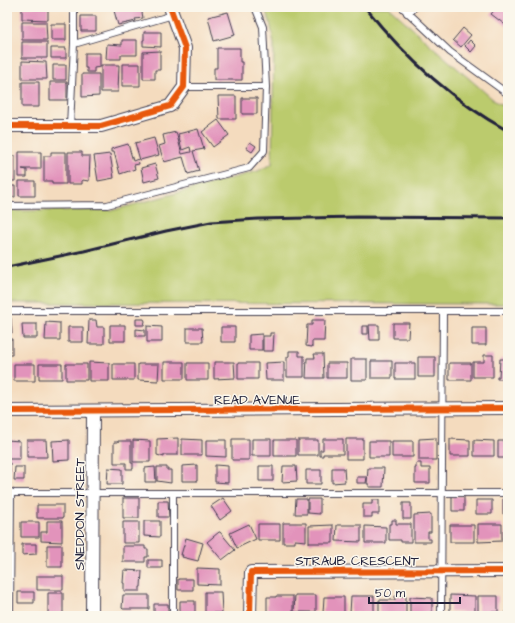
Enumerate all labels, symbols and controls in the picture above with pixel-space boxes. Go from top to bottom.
street label: READ AVENUE [214,391,300,409]
street label: SNEDDON STREET [71,457,89,570]
street label: STRAUB CRESCENT [295,552,420,570]
scale bar [369,579,460,605]
text: 50 m [375,585,406,602]

